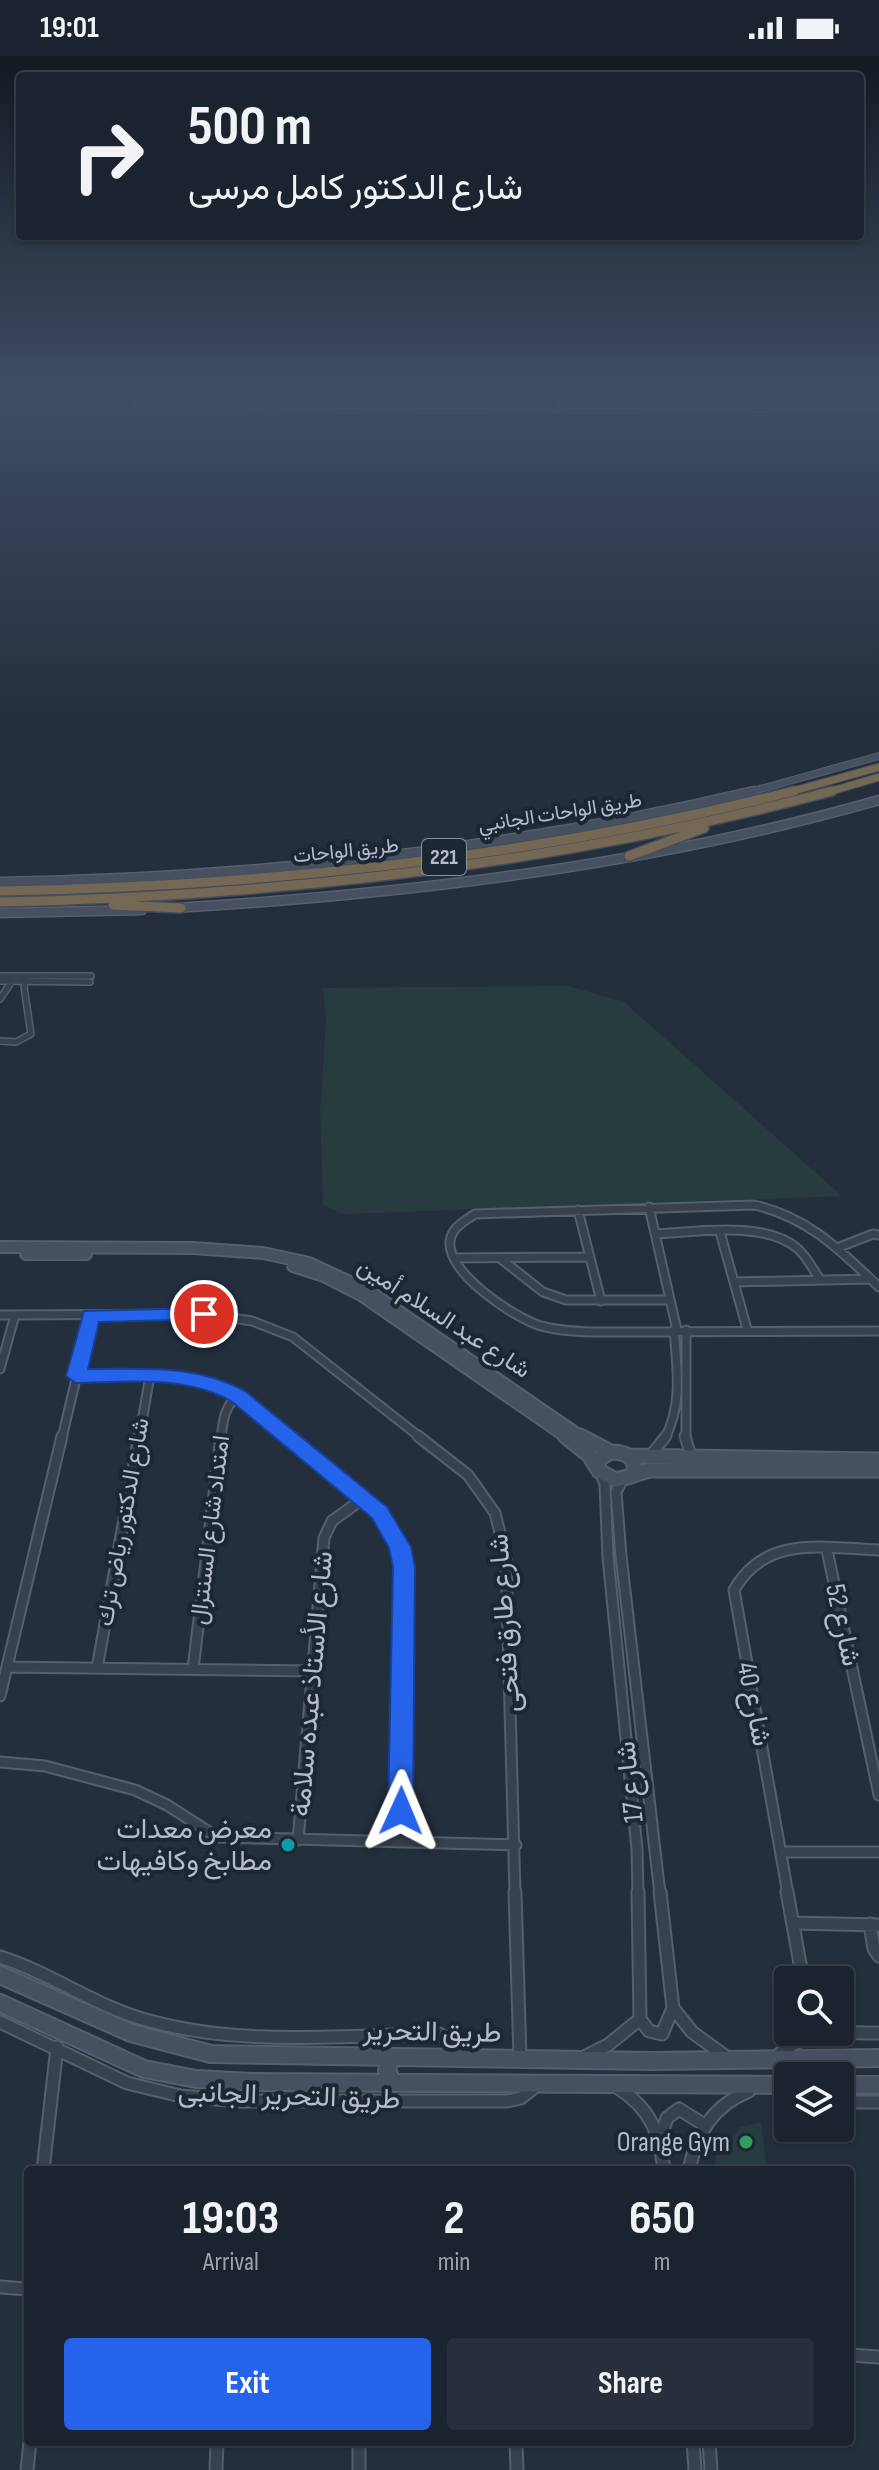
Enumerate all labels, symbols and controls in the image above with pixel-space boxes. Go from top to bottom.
text: 19:01 [40,10,99,46]
text: 500 m [188,94,312,161]
icon: right [56,104,160,208]
text: شارع الدكتور كامل مرسى [188,167,523,210]
street label: طريق الواحات الجانبي [476,788,644,842]
street label: طريق الواحات [292,834,400,868]
road number: 221 [422,839,466,875]
street label: شارع عبد السلام أمين [352,1251,536,1385]
pin [170,1280,238,1348]
icon: arrive [182,1292,226,1336]
street label: شارع الدكتور رياض ترك [90,1416,157,1629]
street label: امتداد شارع السنترال [184,1434,237,1627]
street label: شارع طارق فتحى [482,1532,529,1713]
street label: شارع الأستاذ عبده سلامة [283,1550,341,1818]
street label: شارع 52 [817,1581,868,1669]
street label: شارع 40 [729,1659,778,1749]
street label: شارع 17 [609,1740,652,1824]
position arrow [359,1769,443,1853]
place label: معرض معدات مطابخ وكافيهات [96,1813,272,1880]
marker: معرض معدات مطابخ وكافيهات [279,1836,297,1854]
map controls [774,1966,854,2142]
button: search [774,1966,854,2046]
street label: طريق التحرير [361,2014,502,2050]
button: layers [774,2062,854,2142]
street label: طريق التحرير الجانبى [177,2076,401,2116]
place label: Orange Gym [617,2126,730,2159]
marker: Orange Gym [737,2133,755,2151]
text: 19:03 [183,2190,279,2247]
text: 2 [444,2190,465,2247]
text: 650 [629,2190,695,2247]
text: Arrival [203,2247,259,2278]
text: min [438,2247,470,2278]
text: m [654,2247,671,2278]
button: Exit [64,2338,431,2430]
button: Share [447,2338,814,2430]

